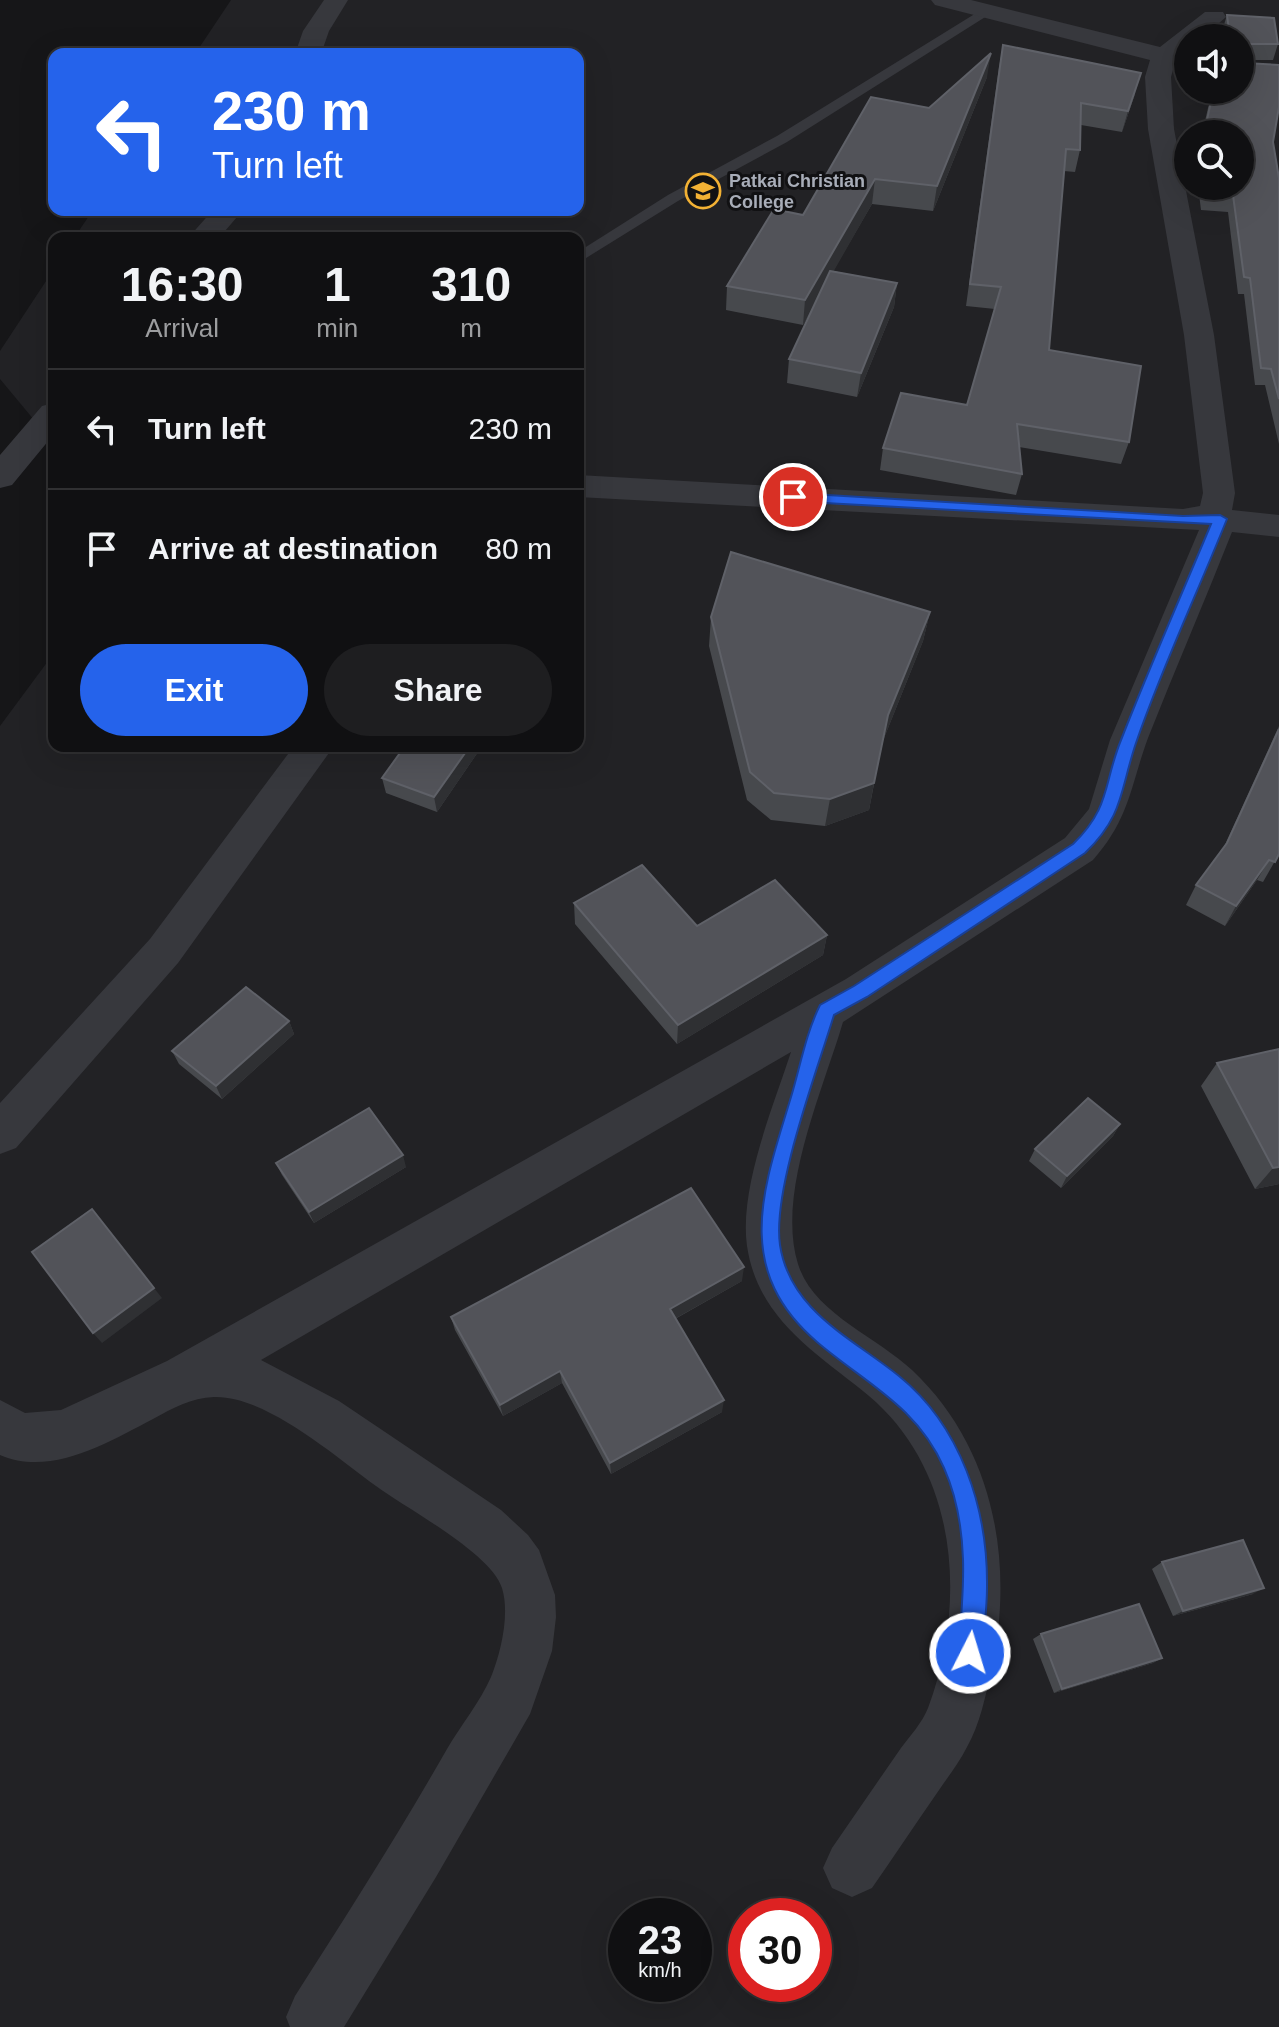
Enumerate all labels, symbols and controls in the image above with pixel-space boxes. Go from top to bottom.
map controls [1174,24,1254,200]
button: sound [1174,24,1254,104]
text: 230 m [212,79,371,142]
icon: left [80,80,184,184]
button: search [1174,120,1254,200]
text: Turn left [212,145,343,186]
place label: Patkai Christian College [729,171,865,212]
school or university icon: Patkai Christian College [684,172,722,210]
text: 16:30 [121,258,244,311]
text: 1 [324,258,351,311]
text: 310 [431,258,511,311]
text: Arrival [145,313,219,343]
text: min [316,313,358,343]
text: m [460,313,482,343]
icon: left [80,407,124,451]
text: Turn left [148,412,266,445]
text: 230 m [469,412,552,445]
pin [759,463,827,531]
icon: arrive [771,475,815,519]
icon: arrive [80,527,124,571]
text: Arrive at destination [148,532,438,565]
text: 80 m [485,532,552,565]
button: Exit [80,644,308,736]
button: Share [324,644,552,736]
position arrow [928,1611,1012,1695]
speed limit sign: 30 [728,1898,832,2002]
text: 23 [638,1918,682,1962]
text: km/h [638,1959,682,1981]

